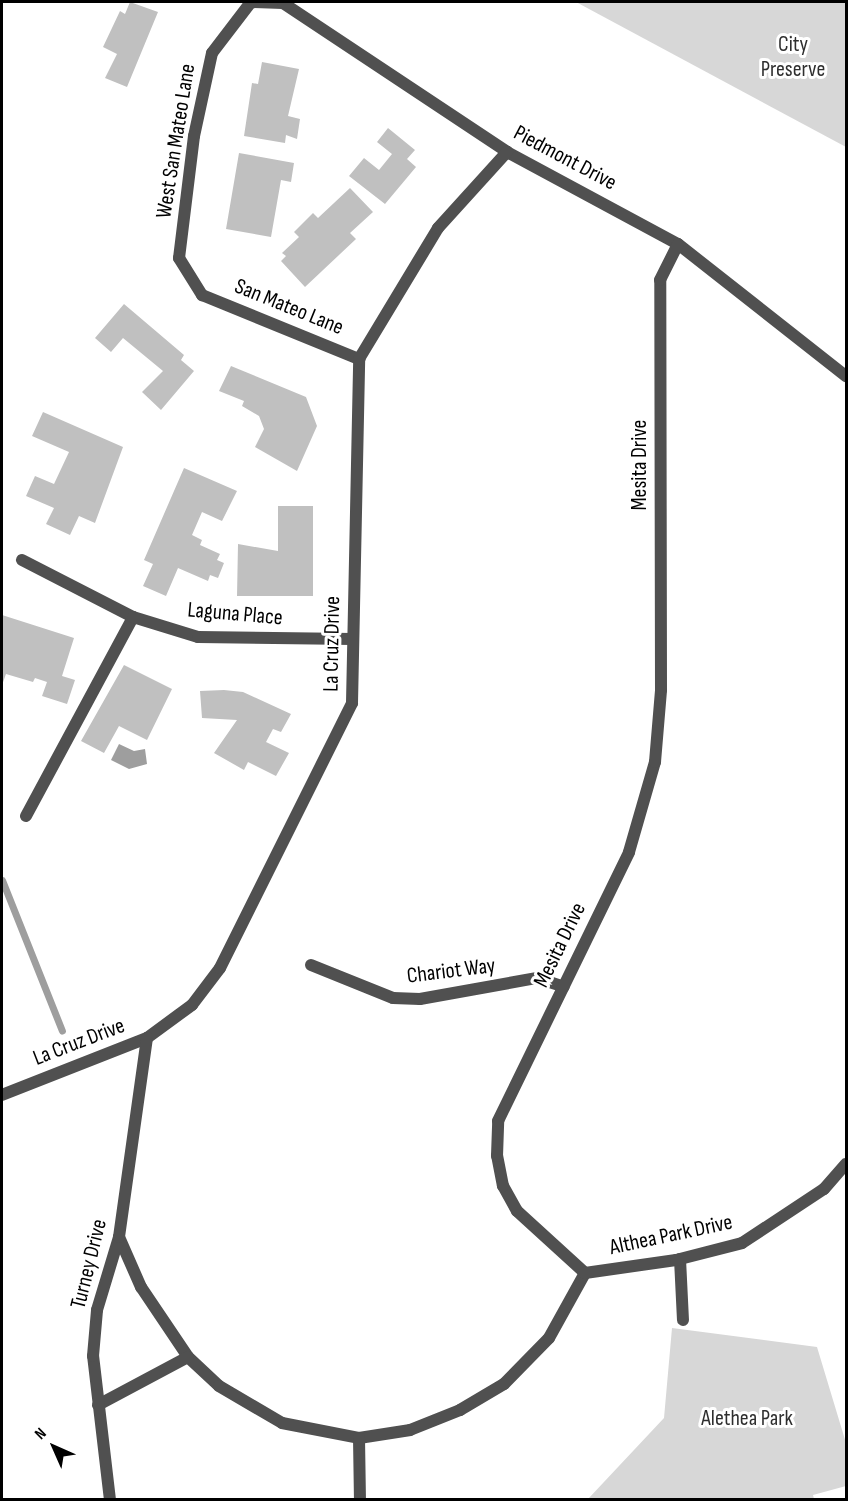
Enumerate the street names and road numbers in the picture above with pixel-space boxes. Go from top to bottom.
street label: West San Mateo Lane [151,62,201,220]
street label: Piedmont Drive [509,120,621,196]
street label: San Mateo Lane [231,273,347,341]
street label: Mesita Drive [627,420,653,510]
street label: La Cruz Drive [318,596,346,692]
street label: Laguna Place [186,597,284,631]
street label: Mesita Drive [528,898,592,992]
street label: Chariot Way [405,952,497,990]
street label: La Cruz Drive [29,1012,129,1072]
street label: Althea Park Drive [607,1209,735,1261]
street label: Turney Drive [65,1216,113,1312]

